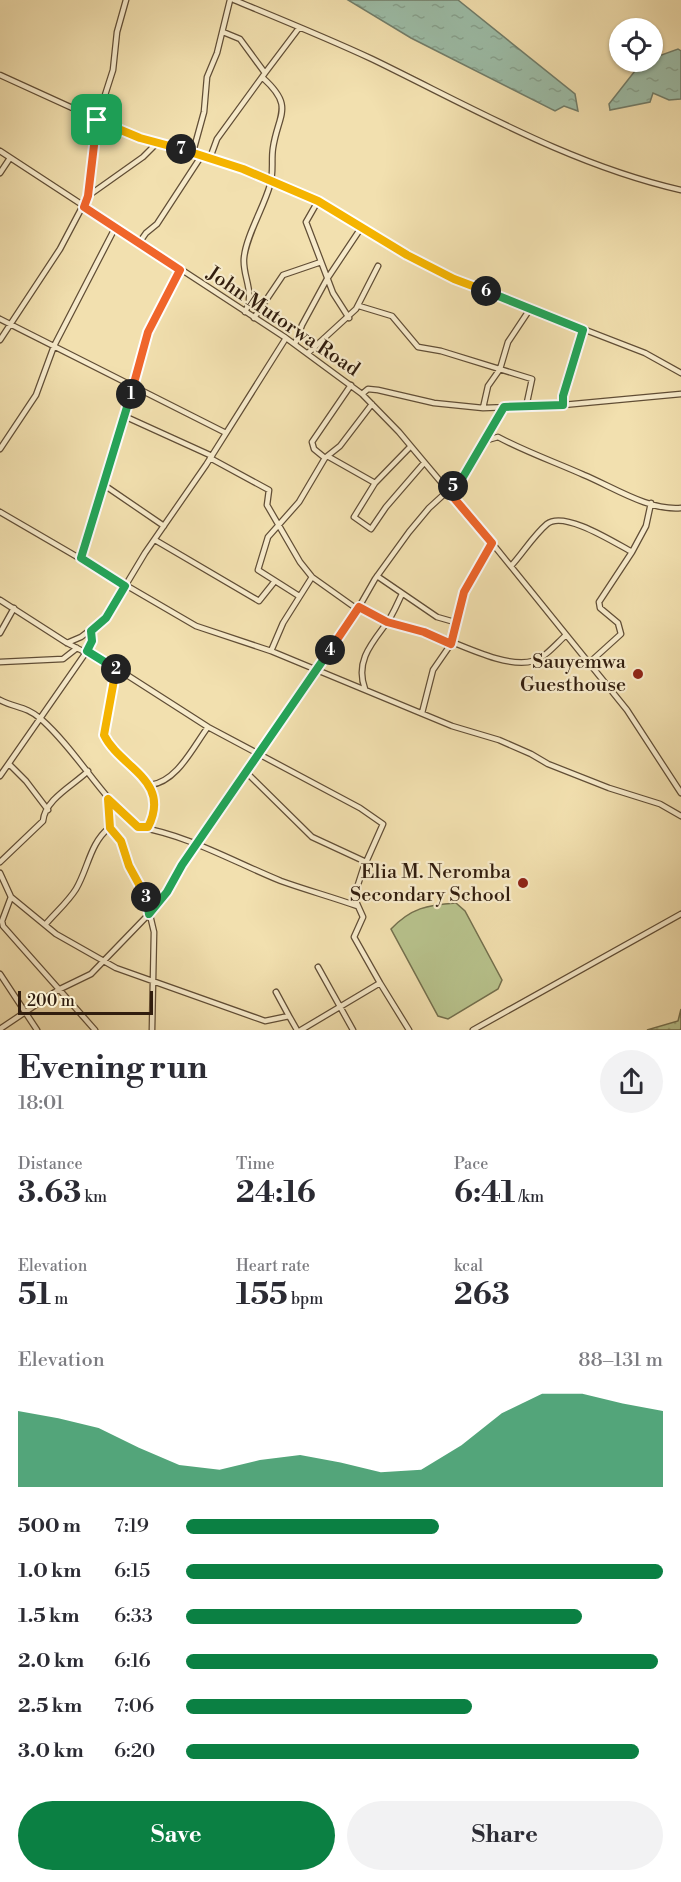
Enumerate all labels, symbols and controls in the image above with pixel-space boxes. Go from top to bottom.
map controls [609,18,663,72]
button: locate [609,18,663,72]
pin [71,94,122,145]
icon: arrive [80,103,113,136]
pin: 7 [166,134,196,164]
text: 7 [176,139,186,159]
street label: John Mutorwa Road [201,261,365,383]
pin: 6 [471,276,501,306]
text: 6 [481,281,491,301]
pin: 1 [116,379,146,409]
text: 1 [127,384,135,404]
pin: 5 [438,471,468,501]
text: 5 [448,476,458,496]
pin: 4 [315,635,345,665]
text: 4 [325,640,335,660]
place label: Sauyemwa Guesthouse [520,650,627,698]
pin: 2 [101,654,131,684]
text: 2 [111,659,121,679]
marker: Sauyemwa Guesthouse [631,667,645,681]
place label: Elia M. Neromba Secondary School [350,860,512,908]
marker: Elia M. Neromba Secondary School [516,876,530,890]
pin: 3 [131,882,161,912]
text: 3 [141,887,151,907]
scale bar [18,988,153,1016]
text: 200 m [27,991,75,1011]
text: Evening run [18,1048,207,1089]
button: share [600,1050,663,1113]
text: 18:01 [18,1091,64,1116]
text: Distance [18,1154,83,1174]
text: Time [236,1154,275,1174]
text: Pace [454,1154,488,1174]
text: 3.63 [18,1174,81,1212]
text: 24:16 [236,1174,316,1212]
text: 6:41 [454,1174,515,1212]
text: km [81,1187,107,1207]
text: /km [515,1187,544,1207]
text: Elevation [18,1256,87,1276]
text: Heart rate [236,1256,310,1276]
text: kcal [454,1256,483,1276]
text: 51 [18,1276,51,1314]
text: 155 [236,1276,288,1314]
text: 263 [454,1276,510,1314]
text: m [51,1289,68,1309]
text: bpm [288,1289,323,1309]
text: Elevation [18,1348,105,1373]
text: 88–131 m [578,1348,663,1373]
text: 500 m [18,1514,81,1539]
text: 7:19 [114,1514,149,1539]
text: 1.0 km [18,1559,82,1584]
text: 6:15 [114,1559,150,1584]
text: 1.5 km [18,1604,79,1629]
text: 6:33 [114,1604,153,1629]
text: 2.0 km [18,1649,84,1674]
text: 6:16 [114,1649,151,1674]
text: 2.5 km [18,1694,82,1719]
text: 7:06 [114,1694,154,1719]
text: 3.0 km [18,1739,84,1764]
text: 6:20 [114,1739,155,1764]
button: Save [18,1801,335,1870]
button: Share [347,1801,663,1870]

